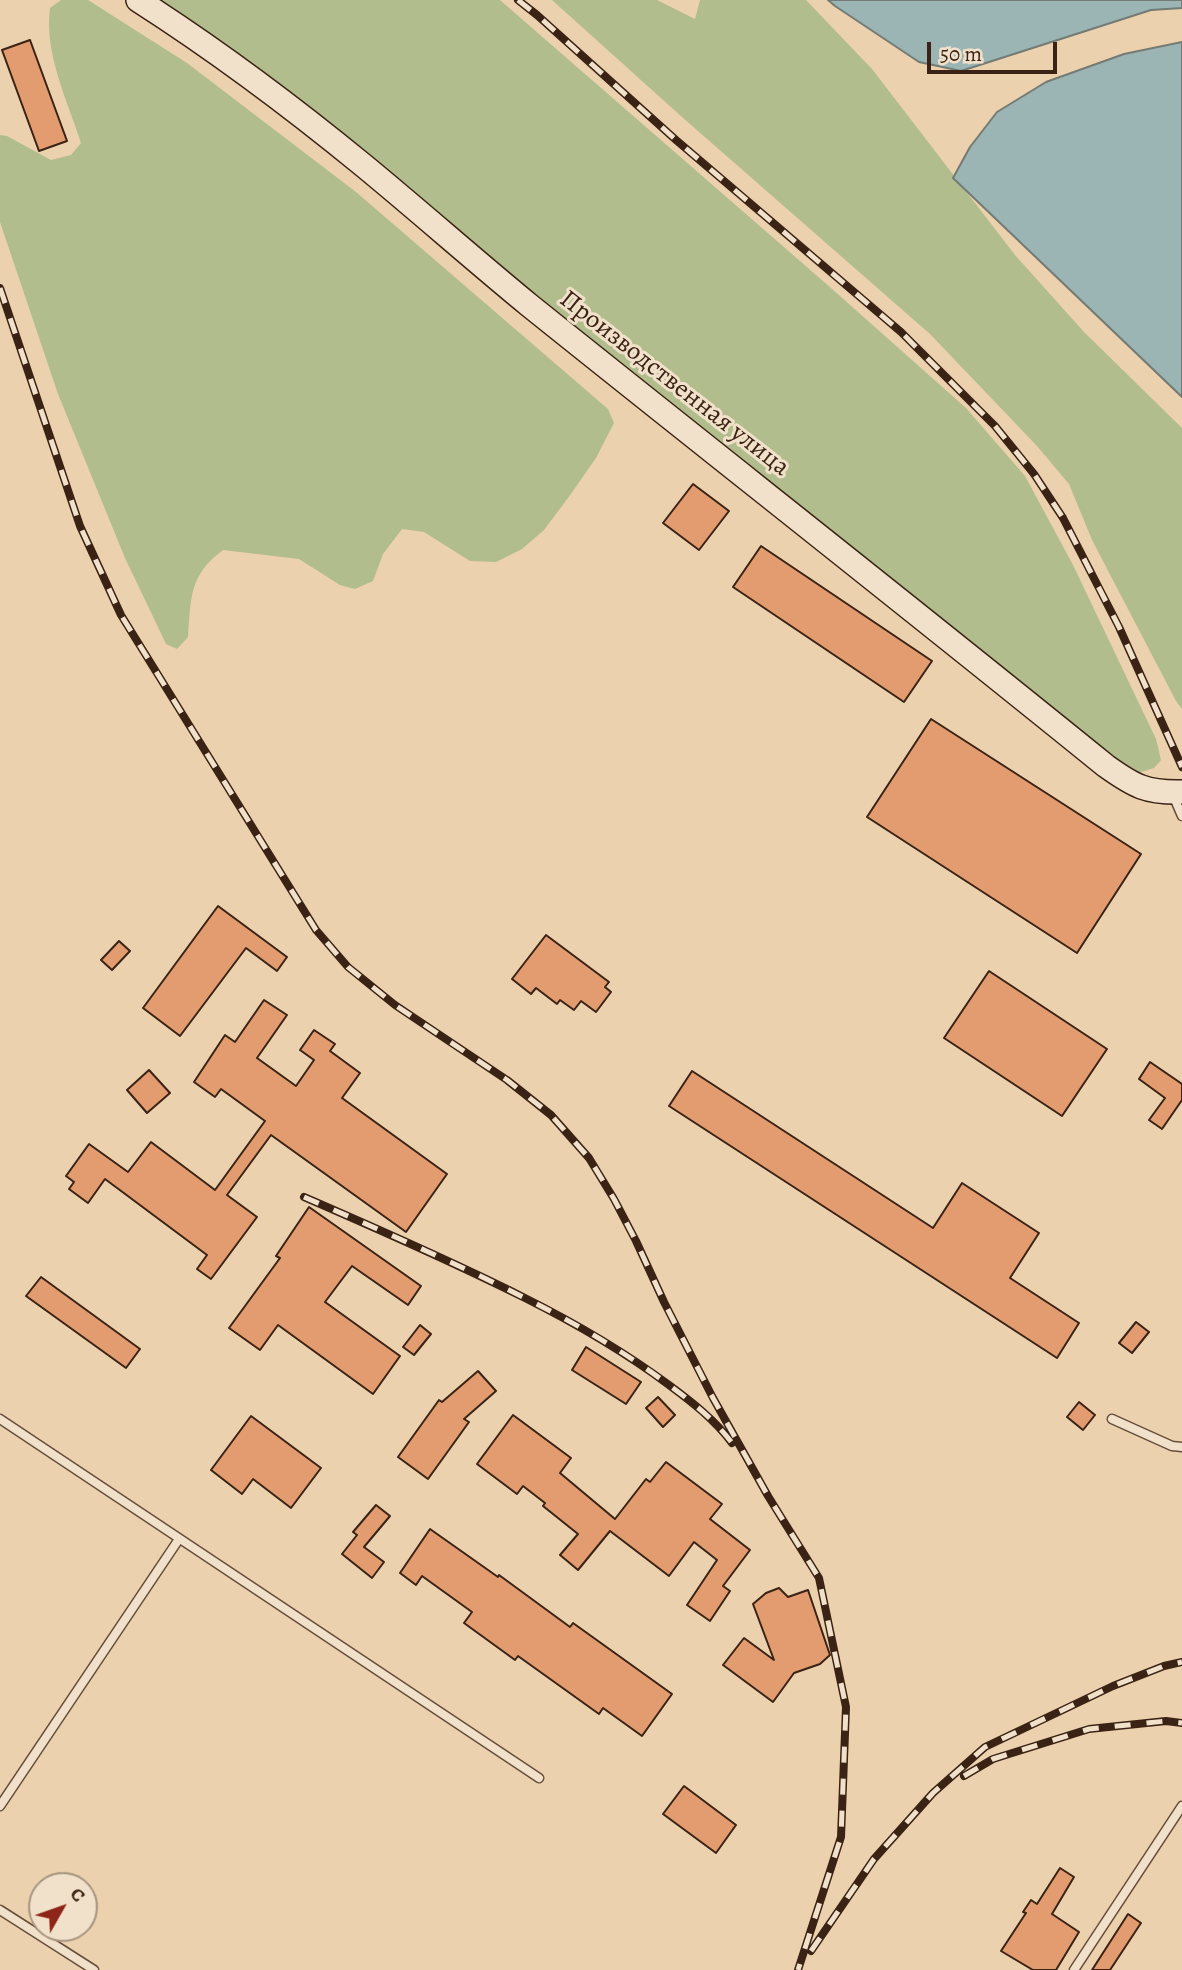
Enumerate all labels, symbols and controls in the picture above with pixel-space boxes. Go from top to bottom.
scale bar [930,28,1060,72]
text: 50 m [940,40,982,68]
street label: Производственная улица [553,284,795,484]
north arrow [28,1872,98,1942]
text: С [64,1882,91,1908]

